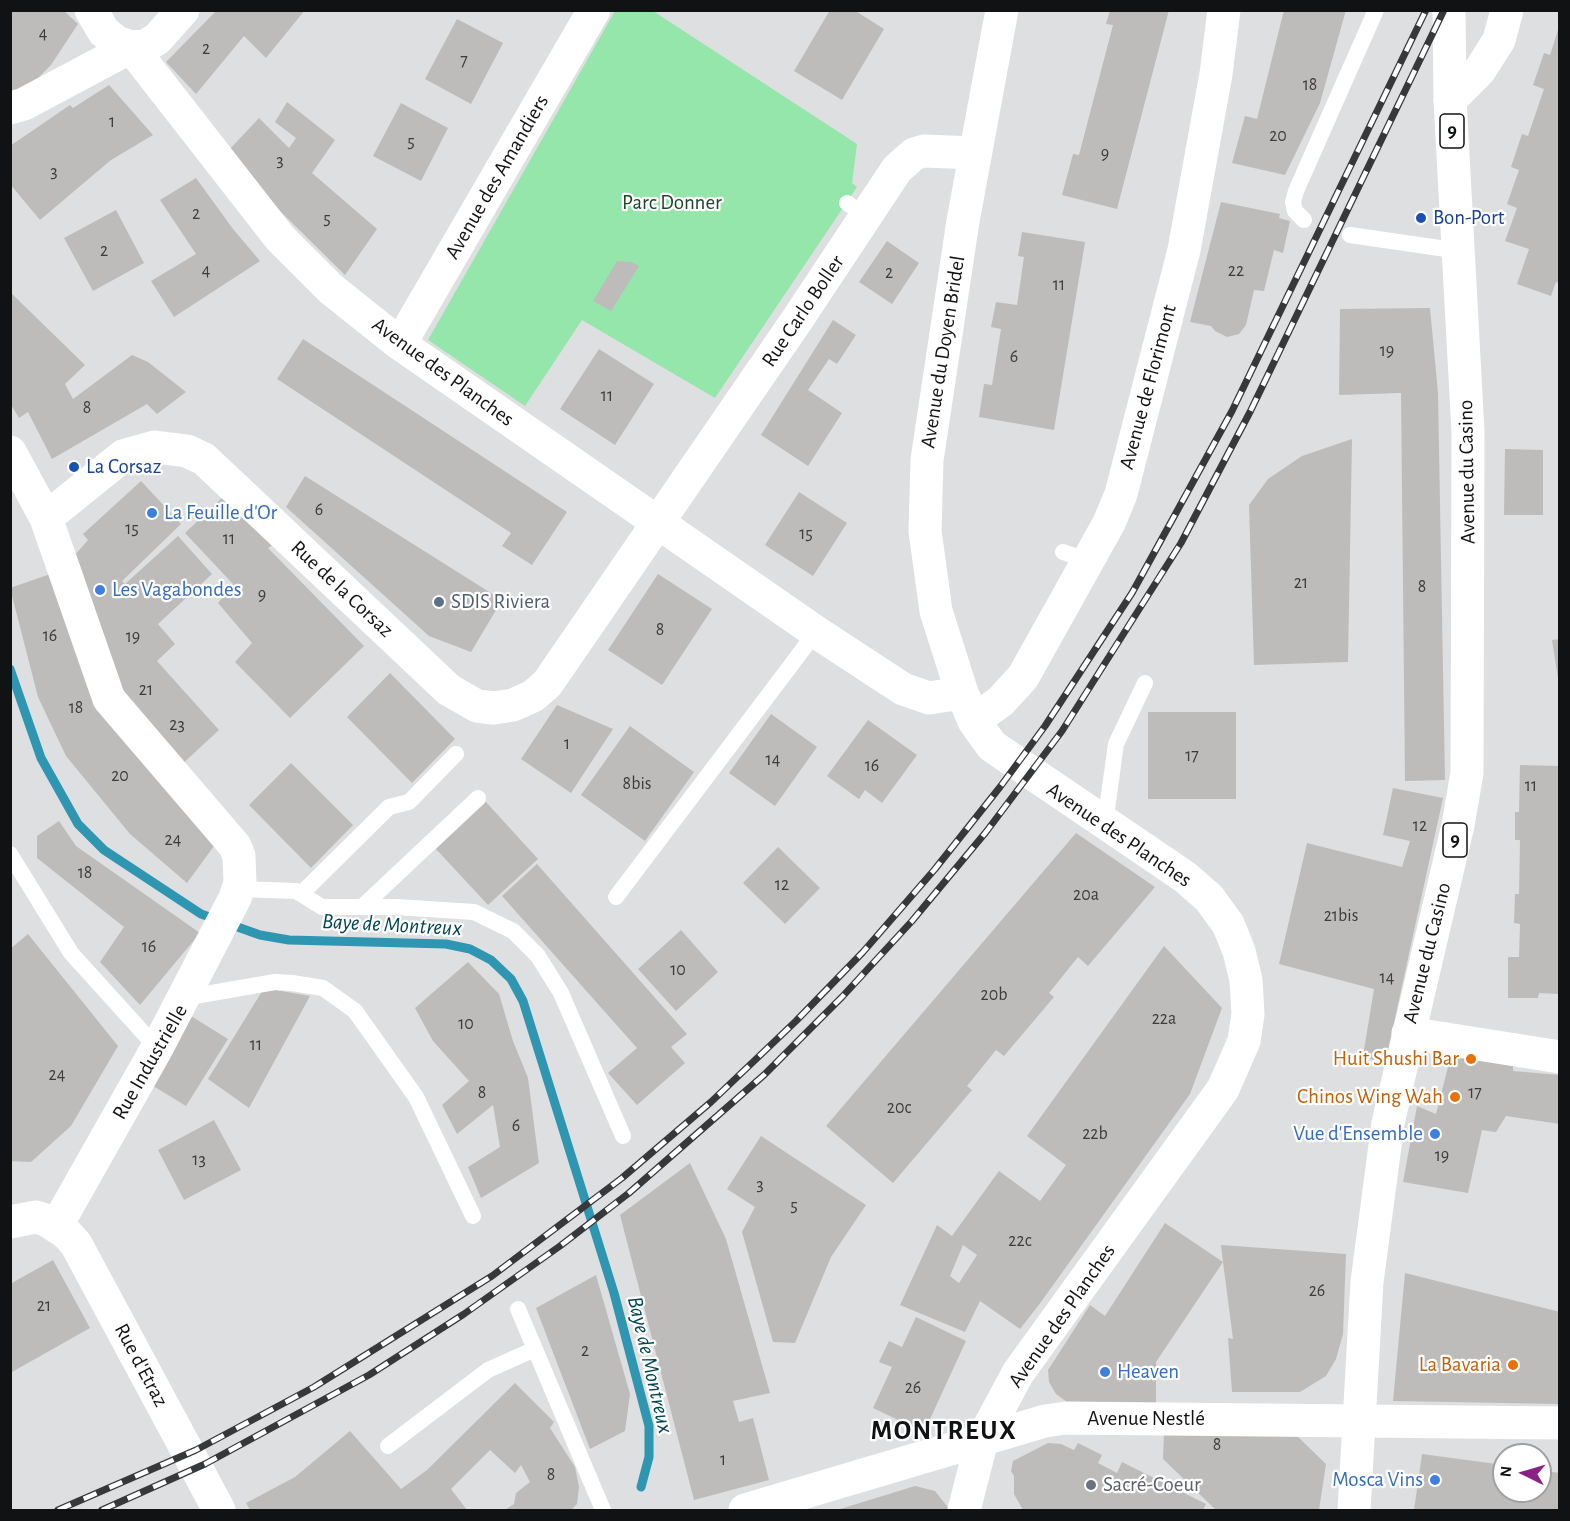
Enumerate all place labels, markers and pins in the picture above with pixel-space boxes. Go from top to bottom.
place label: Bon-Port [1433,205,1504,231]
marker: Bon-Port [1414,211,1428,225]
place label: La Corsaz [86,454,161,480]
marker: La Corsaz [67,460,81,474]
place label: La Feuille d'Or [164,500,277,526]
marker: La Feuille d'Or [145,506,159,520]
place label: Les Vagabondes [112,577,241,603]
marker: Les Vagabondes [93,583,107,597]
place label: SDIS Riviera [451,589,550,615]
marker: SDIS Riviera [432,595,446,609]
place label: Huit Shushi Bar [1333,1046,1459,1072]
marker: Huit Shushi Bar [1464,1052,1478,1066]
place label: Chinos Wing Wah [1297,1084,1443,1110]
marker: Chinos Wing Wah [1448,1090,1462,1104]
place label: Vue d'Ensemble [1293,1121,1423,1147]
marker: Vue d'Ensemble [1428,1127,1442,1141]
place label: La Bavaria [1419,1352,1501,1378]
marker: La Bavaria [1506,1358,1520,1372]
place label: Heaven [1117,1359,1179,1385]
marker: Heaven [1098,1365,1112,1379]
place label: Mosca Vins [1332,1467,1423,1493]
place label: Sacré-Coeur [1103,1472,1201,1498]
marker: Mosca Vins [1428,1473,1442,1487]
marker: Sacré-Coeur [1084,1478,1098,1492]

